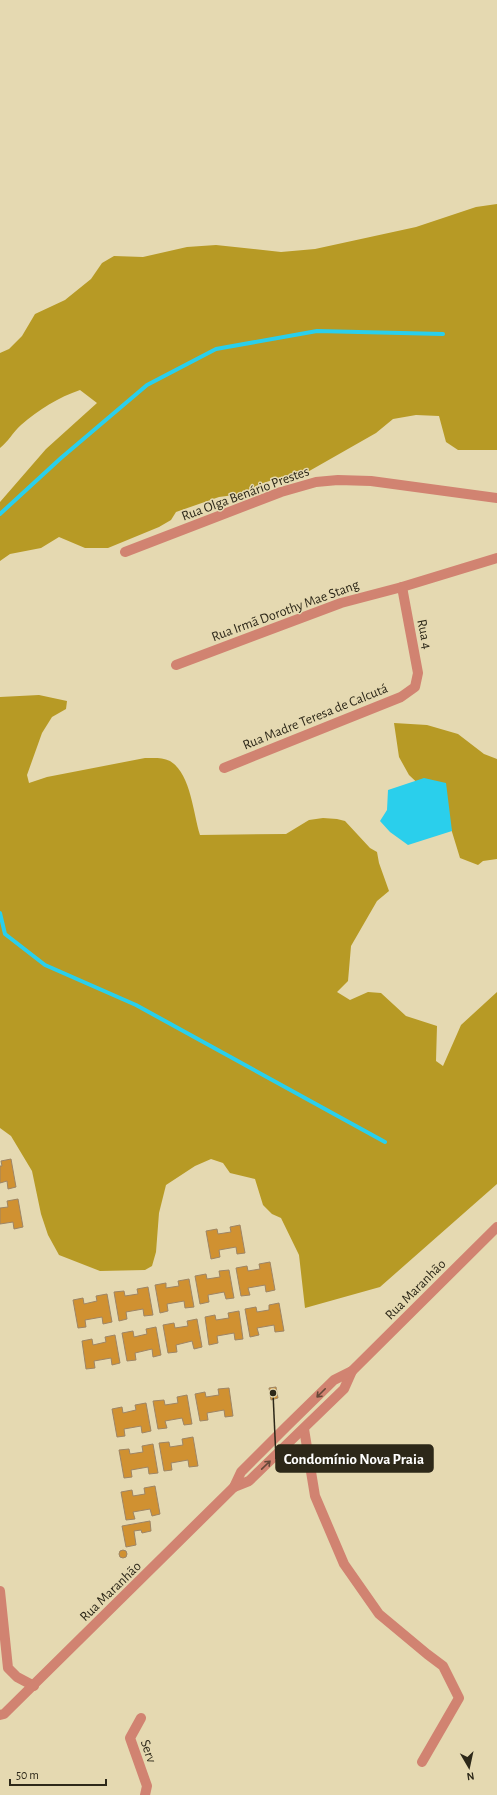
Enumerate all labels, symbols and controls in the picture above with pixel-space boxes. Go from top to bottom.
street label: Rua Olga Benário Prestes [180,464,311,524]
street label: Rua Irmã Dorothy Mae Stang [210,578,361,644]
street label: Rua 4 [414,618,434,651]
street label: Rua Madre Teresa de Calcutá [241,681,390,753]
street label: Rua Maranhão [383,1257,449,1323]
one-way arrow [316,1388,325,1398]
callout: Condomínio Nova Praia [276,1445,433,1472]
text: Condomínio Nova Praia [284,1452,424,1467]
one-way arrow [261,1460,271,1470]
street label: Rua Maranhão [77,1559,144,1624]
street label: Serv [138,1738,159,1765]
north arrow [449,1747,489,1787]
scale bar [10,1761,106,1787]
text: 50 m [16,1769,39,1781]
text: N [466,1770,475,1782]

